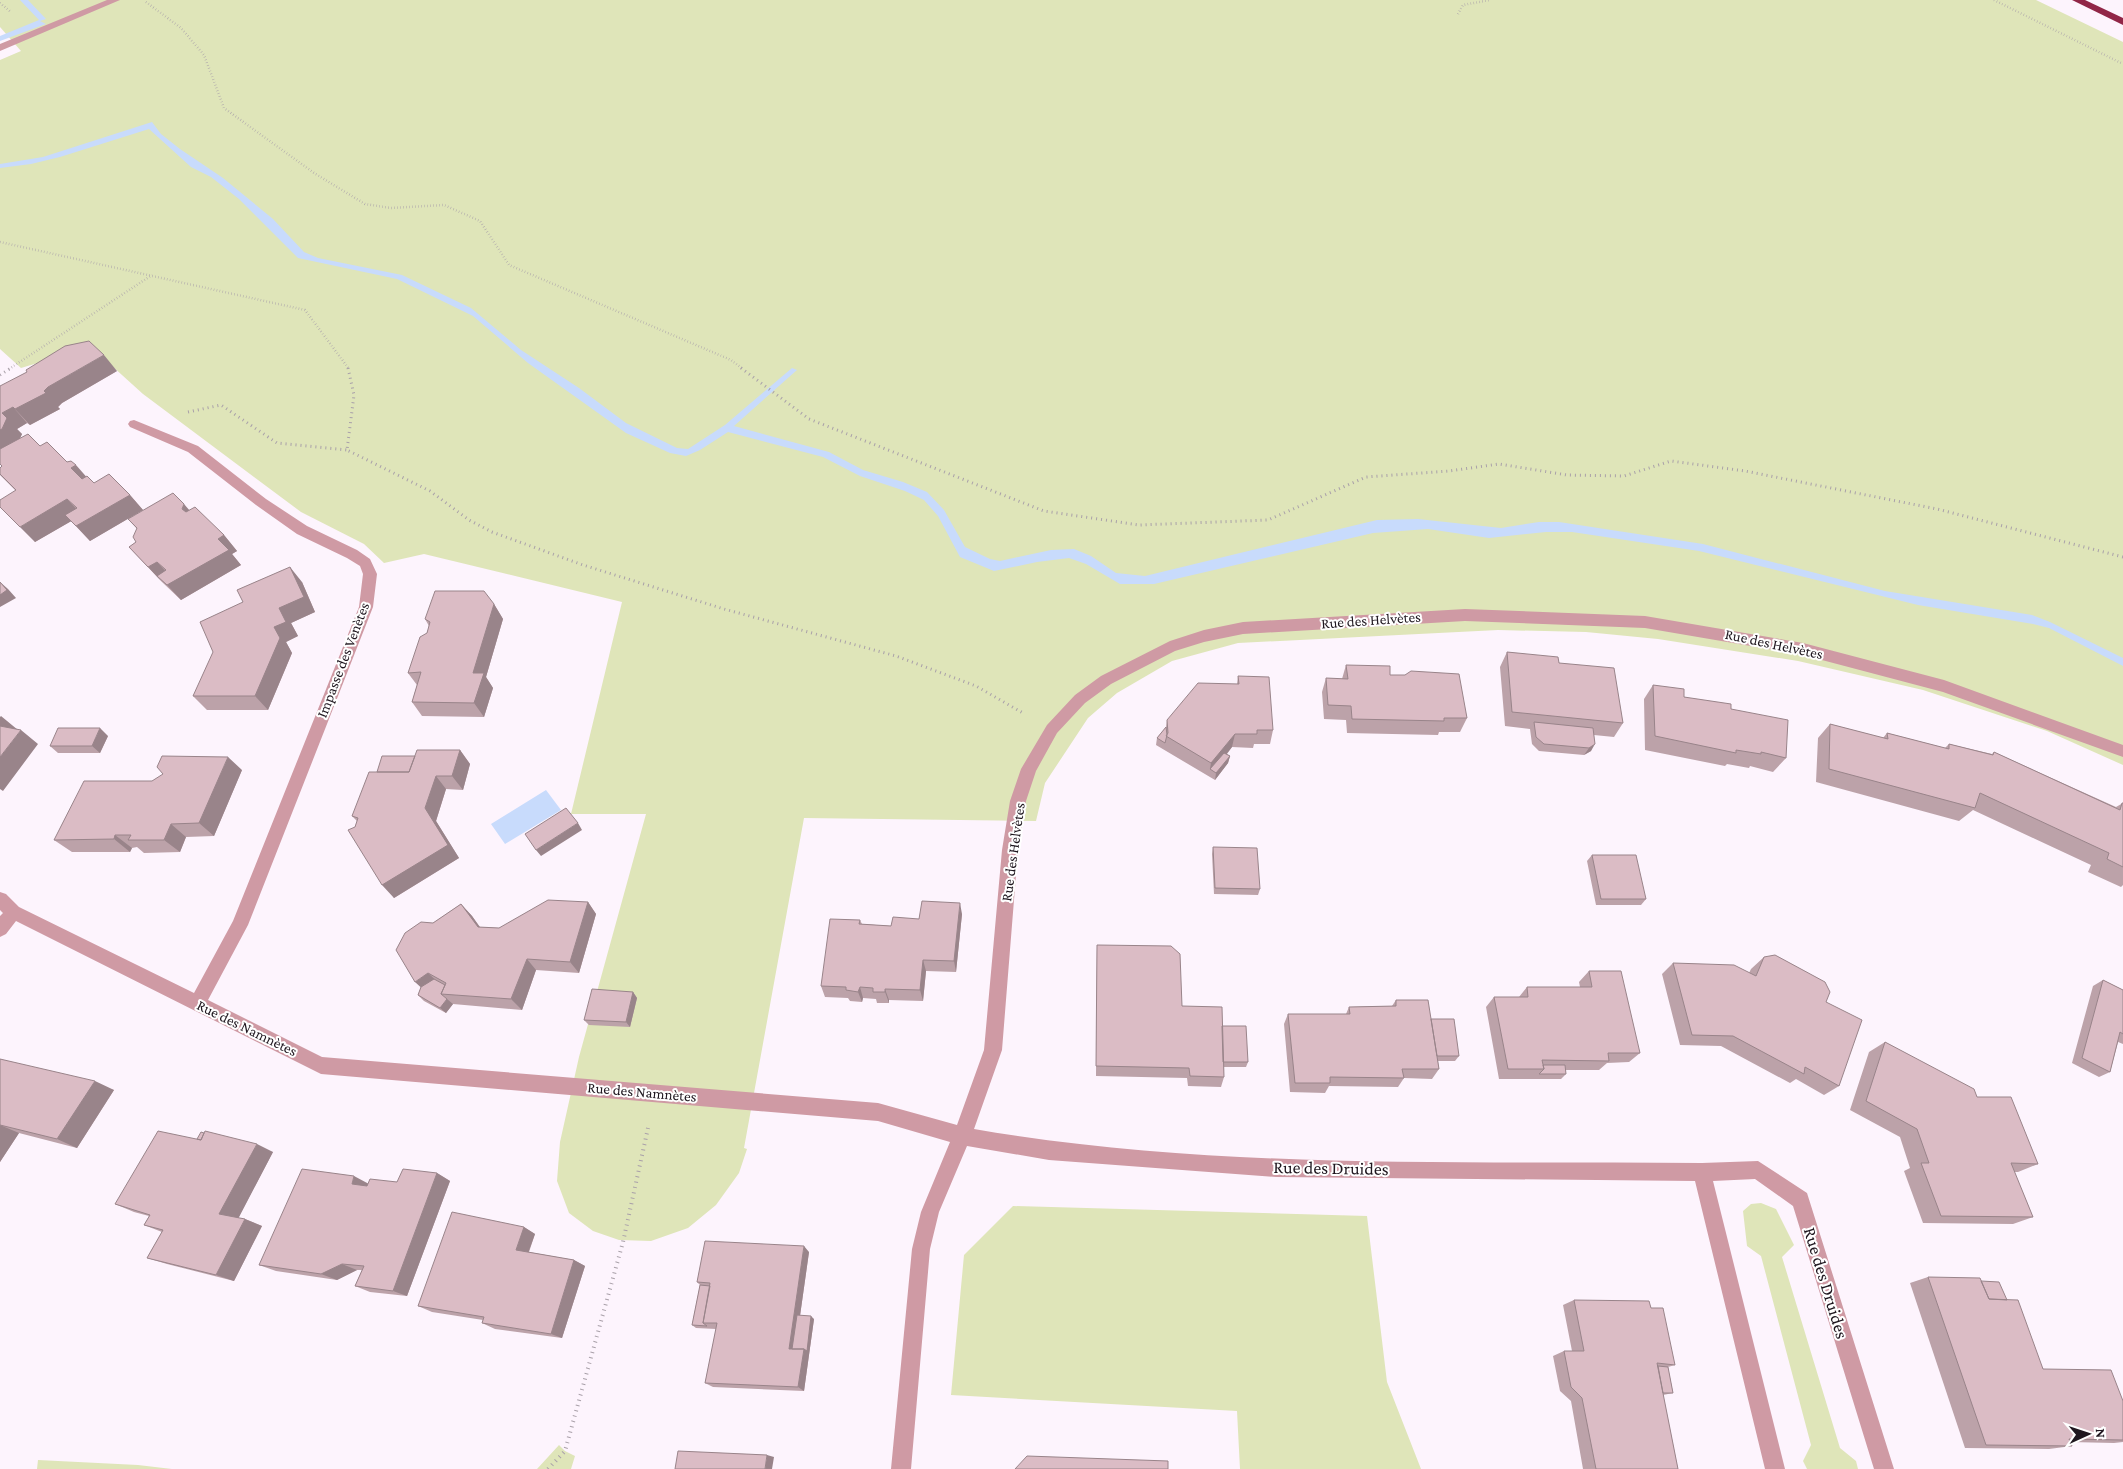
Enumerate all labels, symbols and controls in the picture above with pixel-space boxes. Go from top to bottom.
street label: Impasse des Venètes [314,600,373,720]
street label: Rue des Helvètes [1321,609,1421,631]
street label: Rue des Helvètes [1724,626,1825,662]
street label: Rue des Helvètes [998,801,1028,903]
street label: Rue des Namnètes [194,997,300,1059]
street label: Rue des Namnètes [587,1079,697,1105]
street label: Rue des Druides [1273,1157,1389,1179]
street label: Rue des Druides [1800,1225,1852,1341]
north arrow [2063,1409,2113,1459]
text: N [2093,1428,2109,1439]

